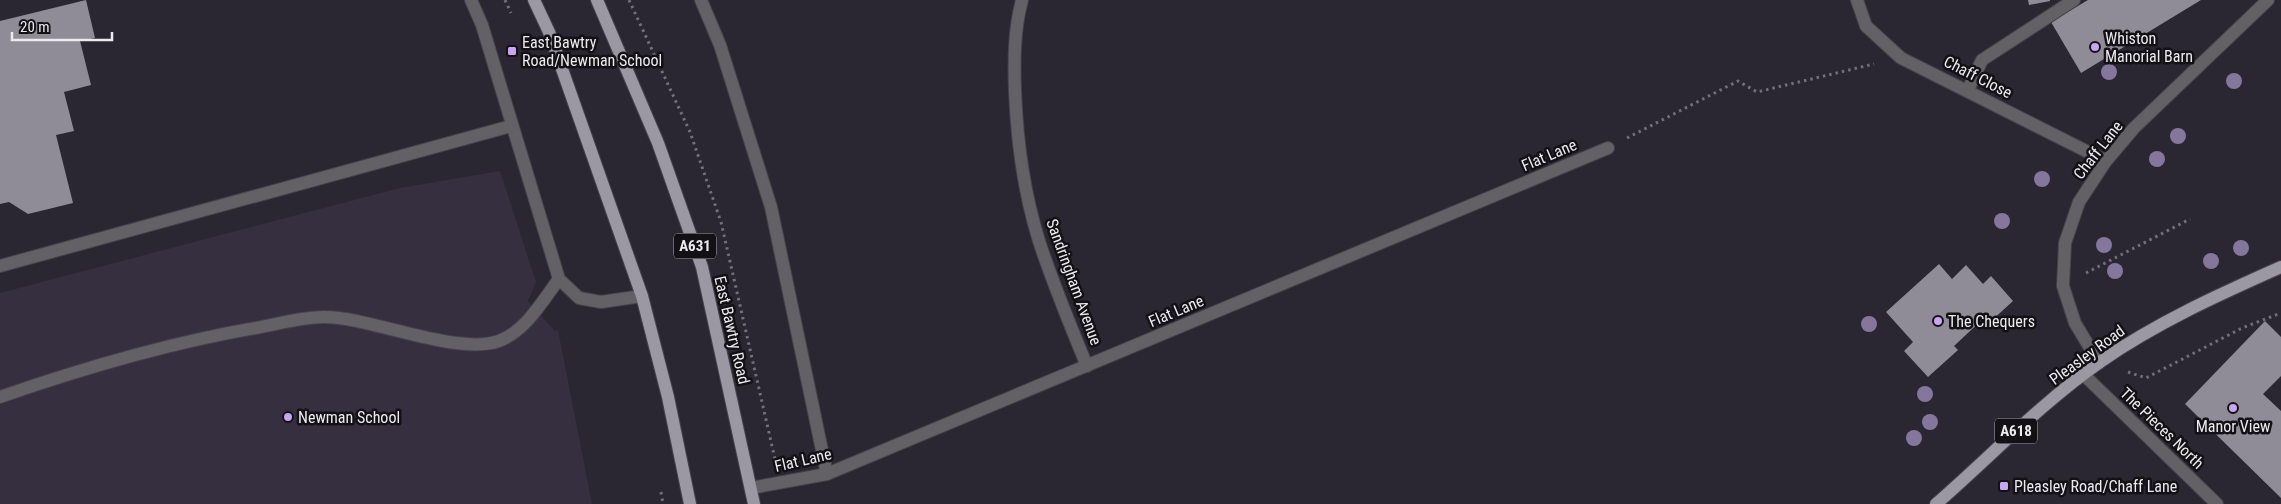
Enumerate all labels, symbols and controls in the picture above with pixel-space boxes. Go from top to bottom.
scale bar [12,10,112,42]
text: 20 m [20,18,50,36]
place label: Whiston Manorial Barn [2105,29,2193,66]
place label: East Bawtry Road/Newman School [522,33,662,70]
marker: Whiston Manorial Barn [2089,41,2101,53]
marker: East Bawtry Road/Newman School [506,45,518,57]
street label: Chaff Close [1941,52,2015,102]
street label: Chaff Lane [2069,117,2127,183]
street label: Flat Lane [1519,135,1579,175]
street label: Sandringham Avenue [1042,216,1106,348]
road number: A631 [674,234,716,258]
street label: East Bawtry Road [710,274,754,386]
street label: Flat Lane [1146,291,1206,331]
place label: The Chequers [1948,312,2035,331]
marker: The Chequers [1932,315,1944,327]
street label: Pleasley Road [2046,321,2128,389]
street label: The Pieces North [2116,383,2208,473]
marker: Manor View [2227,402,2239,414]
place label: Newman School [298,408,400,427]
marker: Newman School [282,411,294,423]
place label: Manor View [2196,417,2270,436]
road number: A618 [1995,418,2037,444]
street label: Flat Lane [773,444,833,476]
place label: Pleasley Road/Chaff Lane [2014,477,2177,496]
marker: Pleasley Road/Chaff Lane [1998,480,2010,492]

